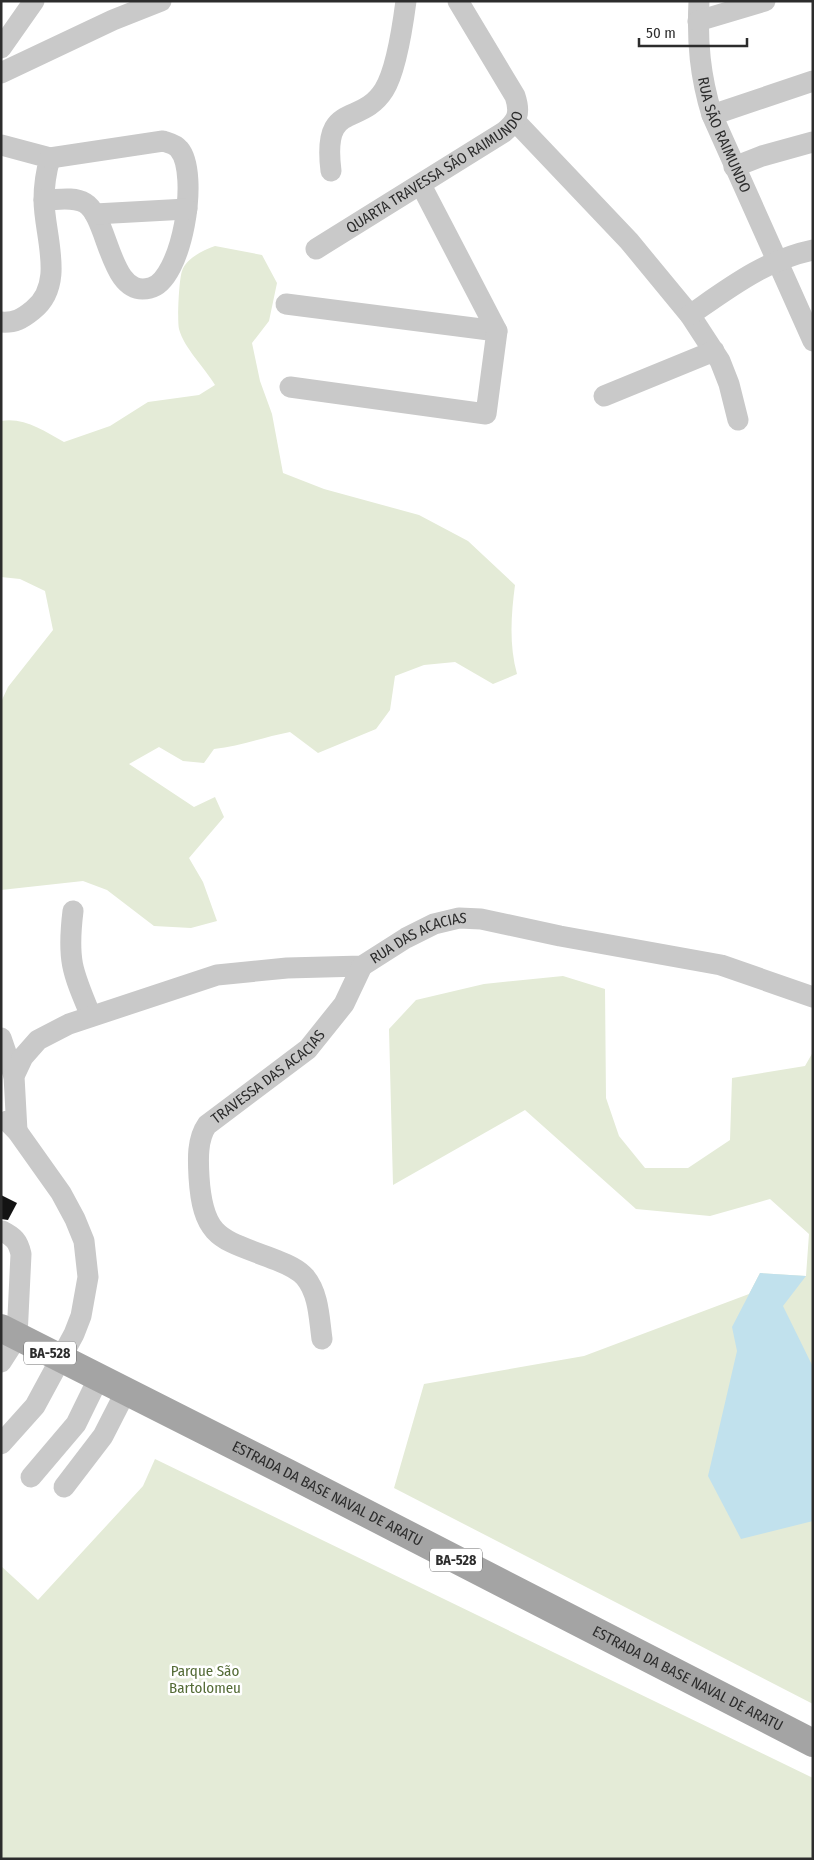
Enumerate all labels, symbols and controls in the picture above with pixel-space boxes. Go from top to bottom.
scale bar [639,15,746,47]
text: 50 m [646,24,676,42]
street label: RUA SÃO RAIMUNDO [694,76,755,196]
street label: QUARTA TRAVESSA SÃO RAIMUNDO [343,109,527,237]
street label: RUA DAS ACACIAS [367,909,467,968]
street label: TRAVESSA DAS ACACIAS [208,1026,329,1128]
road number: BA-528 [24,1342,76,1365]
street label: ESTRADA DA BASE NAVAL DE ARATU [229,1437,426,1550]
road number: BA-528 [430,1548,482,1572]
street label: ESTRADA DA BASE NAVAL DE ARATU [589,1622,786,1735]
park label: Parque São Bartolomeu [169,1662,241,1697]

